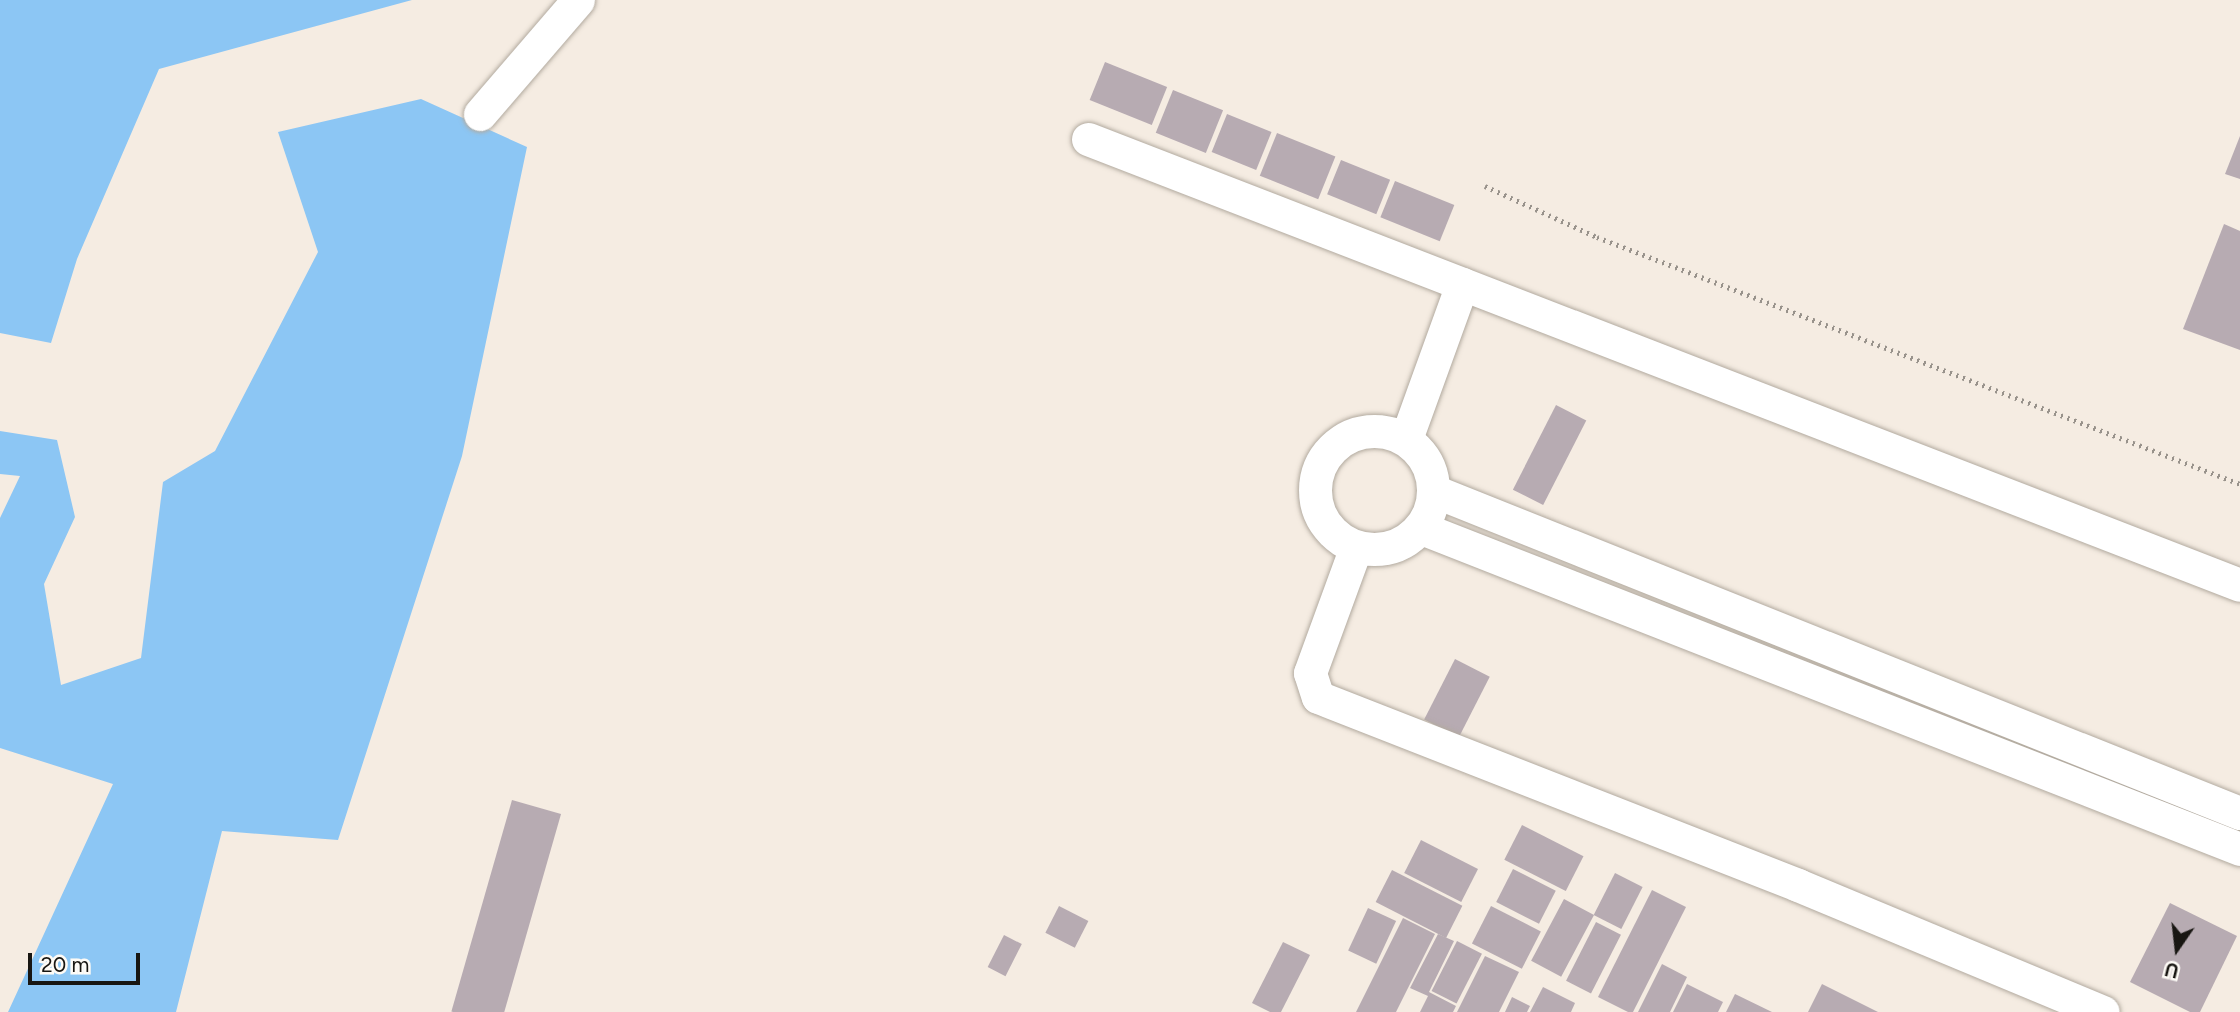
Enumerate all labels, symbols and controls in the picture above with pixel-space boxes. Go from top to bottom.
north arrow [2142,914,2212,984]
scale bar [32,939,144,983]
text: 20 m [41,952,89,977]
text: U [2163,957,2181,983]

